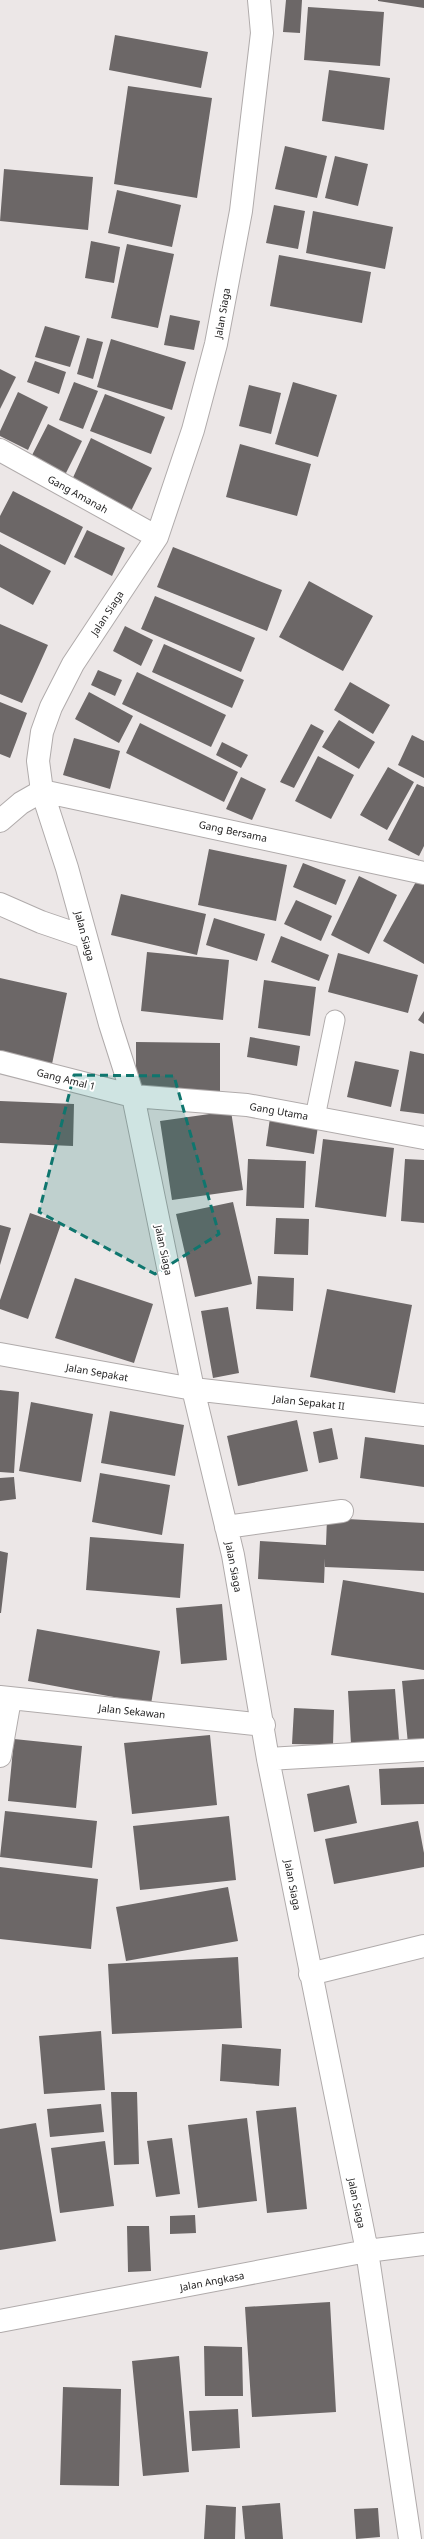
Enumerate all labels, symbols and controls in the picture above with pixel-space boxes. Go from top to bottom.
street label: Jalan Siaga [211,287,233,340]
street label: Gang Amanah [45,472,111,516]
street label: Jalan Siaga [87,588,127,639]
street label: Gang Bersama [198,817,268,845]
street label: Jalan Siaga [71,909,98,962]
street label: Gang Amal 1 [35,1065,97,1093]
street label: Gang Utama [249,1099,309,1123]
street label: Jalan Siaga [152,1223,176,1276]
street label: Jalan Sepakat [64,1359,130,1384]
street label: Jalan Sepakat II [271,1391,346,1413]
street label: Jalan Siaga [222,1540,246,1593]
street label: Jalan Sekawan [97,1700,166,1721]
street label: Jalan Siaga [281,1858,305,1911]
street label: Jalan Siaga [345,2176,369,2229]
street label: Jalan Angkasa [178,2268,245,2294]

